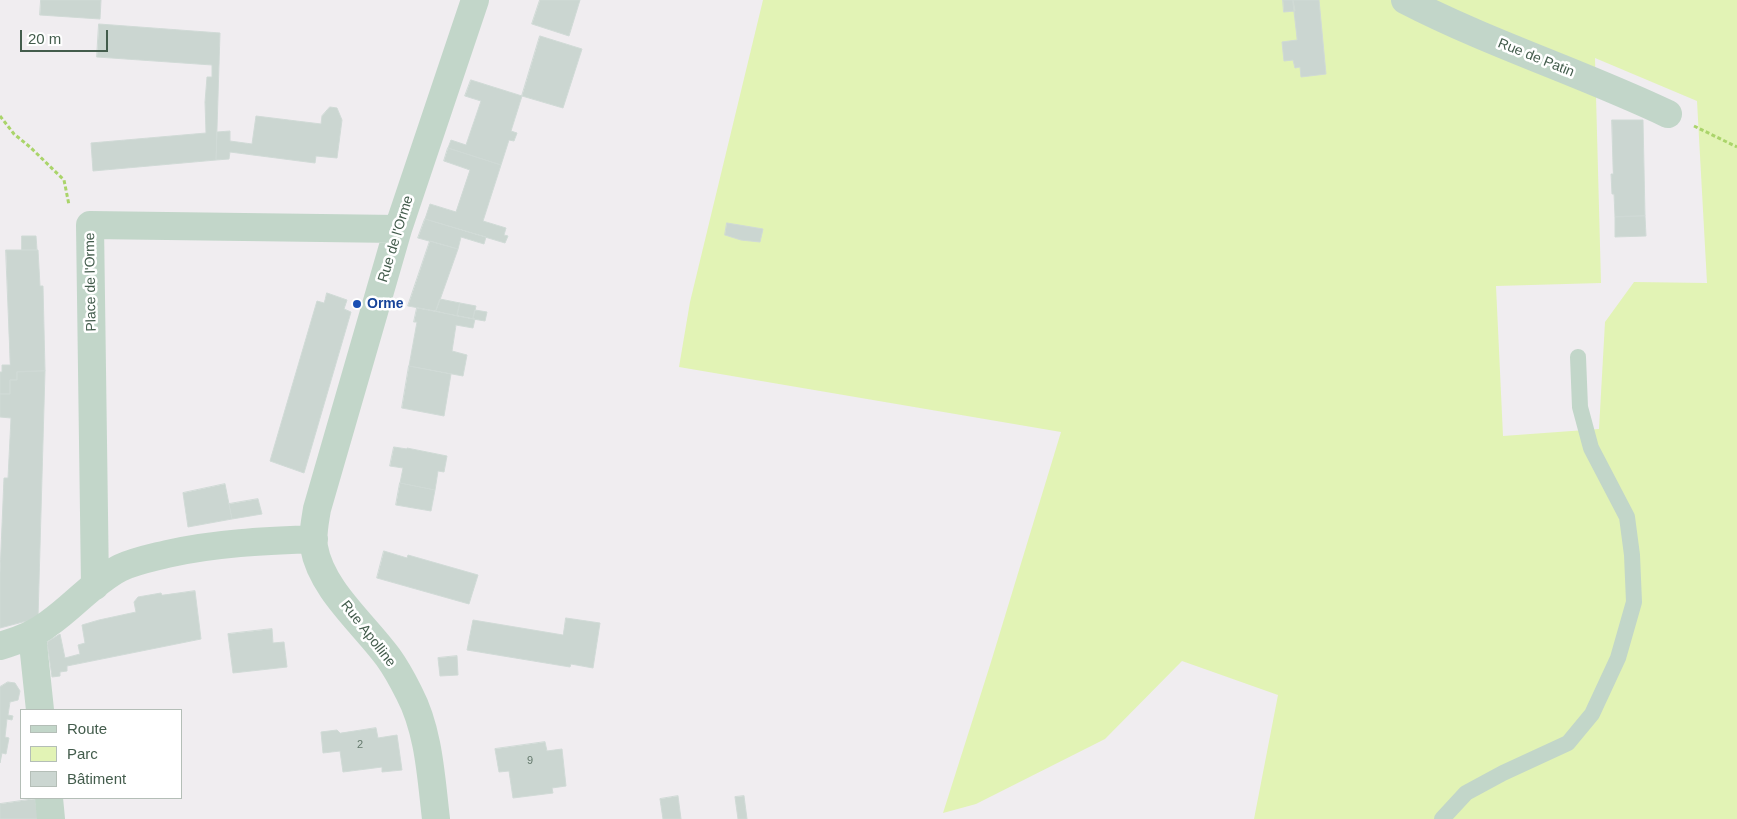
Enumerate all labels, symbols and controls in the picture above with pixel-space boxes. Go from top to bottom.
scale bar [22,20,110,52]
text: 20 m [28,30,61,47]
street label: Rue de Patin [1495,35,1577,81]
street label: Rue de l'Orme [375,194,417,284]
street label: Place de l'Orme [82,232,100,332]
place label: Orme [367,296,404,312]
marker: Orme [351,298,363,310]
street label: Rue Apolline [337,598,399,670]
legend [20,709,182,799]
text: Route [67,720,107,737]
house number: 2 [357,738,363,752]
text: Parc [67,745,98,762]
house number: 9 [527,754,533,768]
text: Bâtiment [67,770,126,787]

